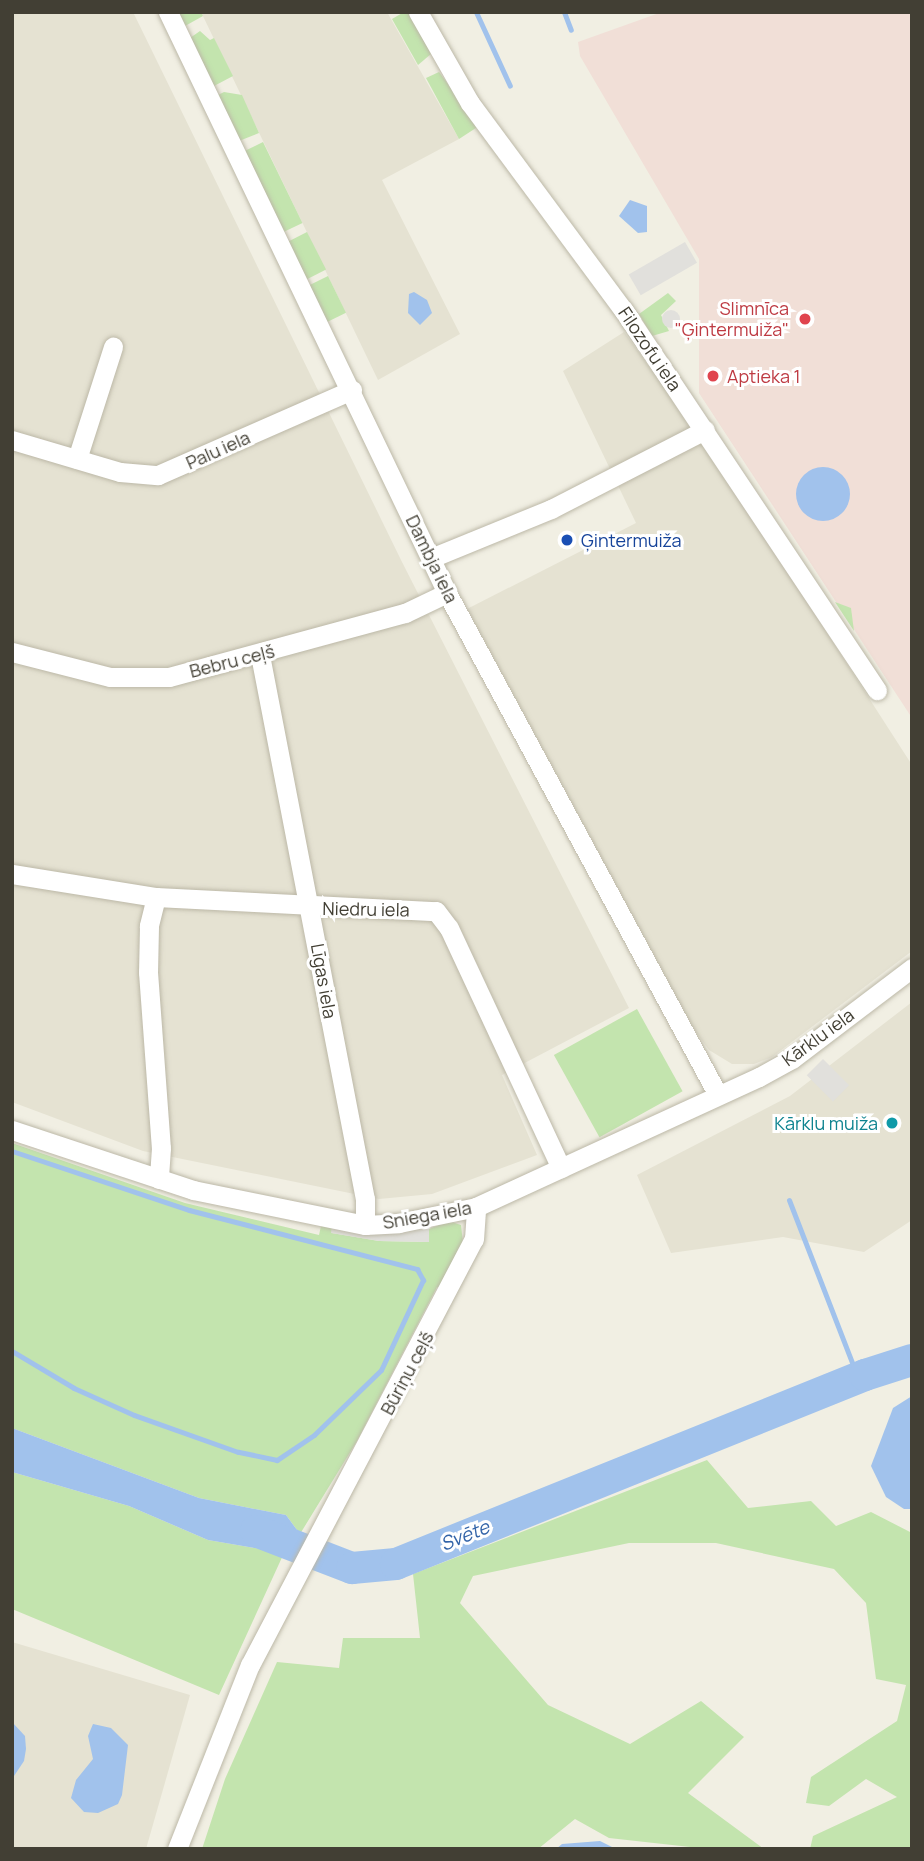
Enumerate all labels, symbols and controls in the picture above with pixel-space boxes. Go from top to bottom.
place label: Slimnīca "Ģintermuiža" [675,298,789,340]
street label: Filozofu iela [614,303,686,395]
marker: Slimnīca "Ģintermuiža" [795,309,815,329]
place label: Aptieka 1 [727,365,801,387]
marker: Aptieka 1 [705,368,721,384]
street label: Palu iela [183,426,253,474]
street label: Dambja iela [401,512,463,606]
place label: Ģintermuiža [581,529,682,551]
marker: Ģintermuiža [559,532,575,548]
street label: Bebru ceļš [187,640,277,682]
street label: Niedru iela [322,897,410,921]
street label: Līgas iela [307,942,341,1020]
street label: Kārklu iela [778,1004,858,1070]
place label: Kārklu muiža [774,1112,878,1134]
marker: Kārklu muiža [884,1115,900,1131]
street label: Sniega iela [381,1197,473,1233]
street label: Būriņu ceļš [376,1328,438,1418]
water label: Svēte [437,1516,493,1556]

